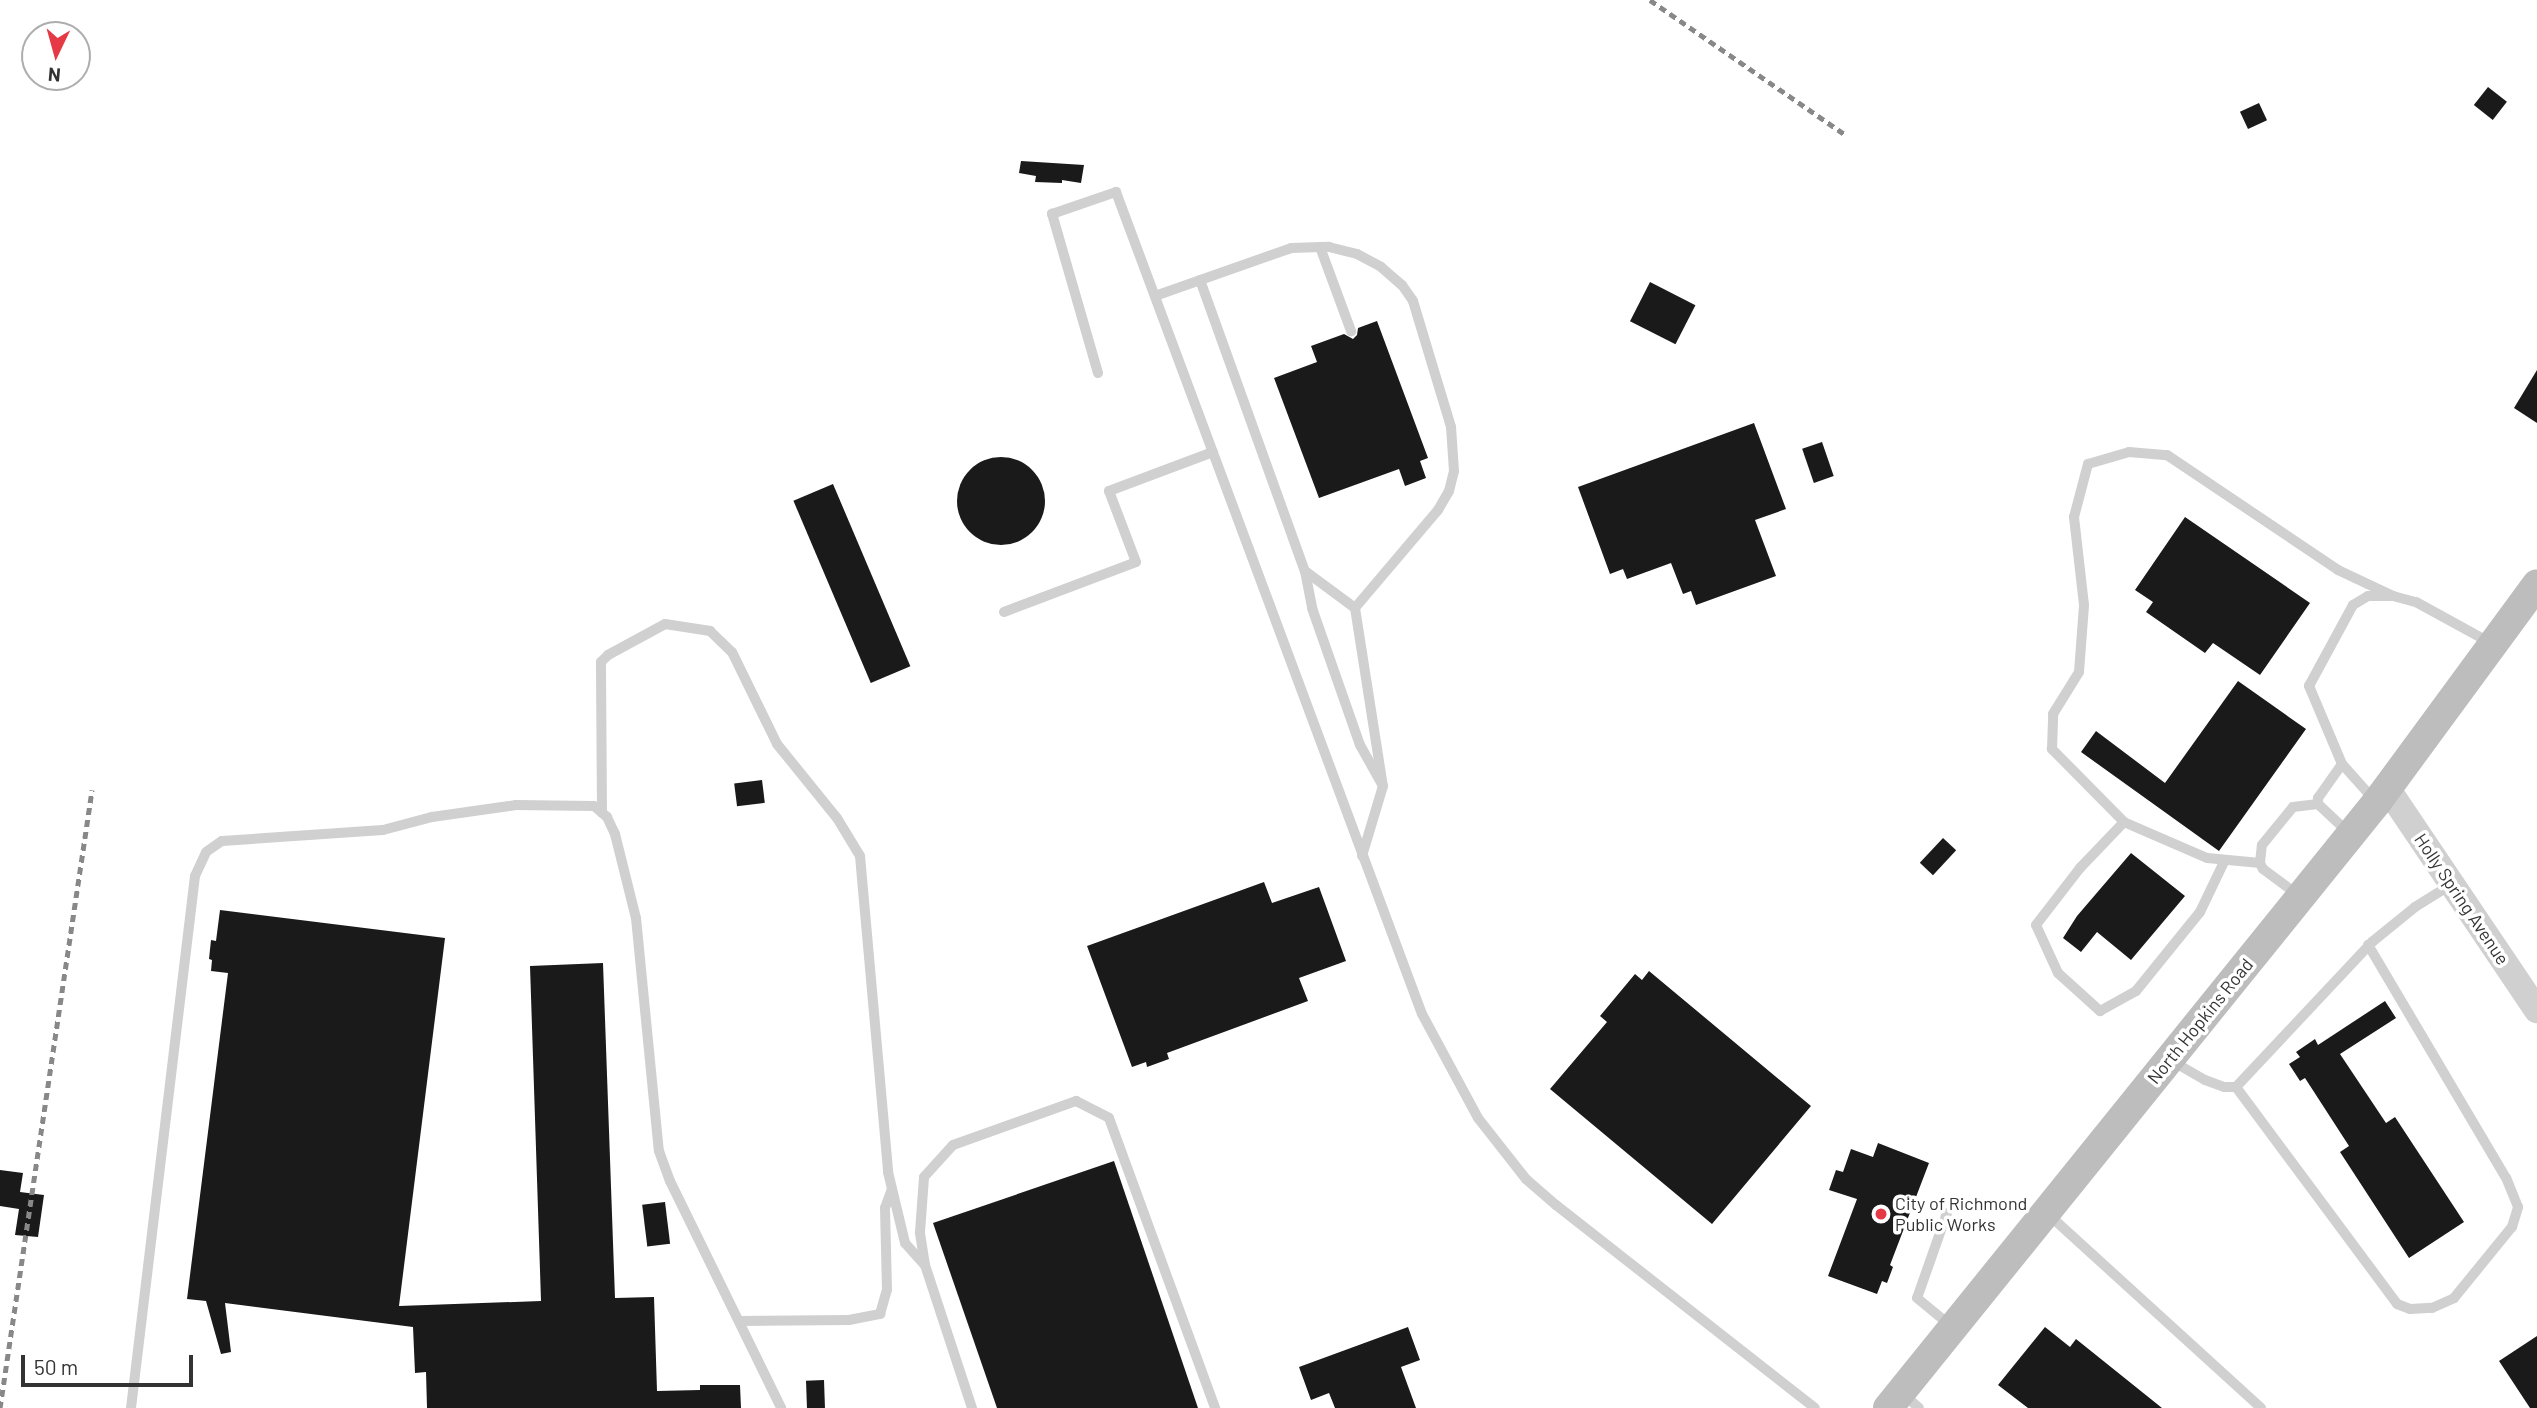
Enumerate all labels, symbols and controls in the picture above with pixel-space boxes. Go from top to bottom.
north arrow [21,21,91,91]
text: N [47,63,62,87]
street label: Holly Spring Avenue [2410,829,2514,969]
street label: North Hopkins Road [2143,954,2257,1088]
place label: City of Richmond Public Works [1895,1193,2027,1236]
marker: City of Richmond Public Works [1873,1206,1889,1222]
scale bar [24,1342,196,1386]
text: 50 m [34,1354,78,1379]

